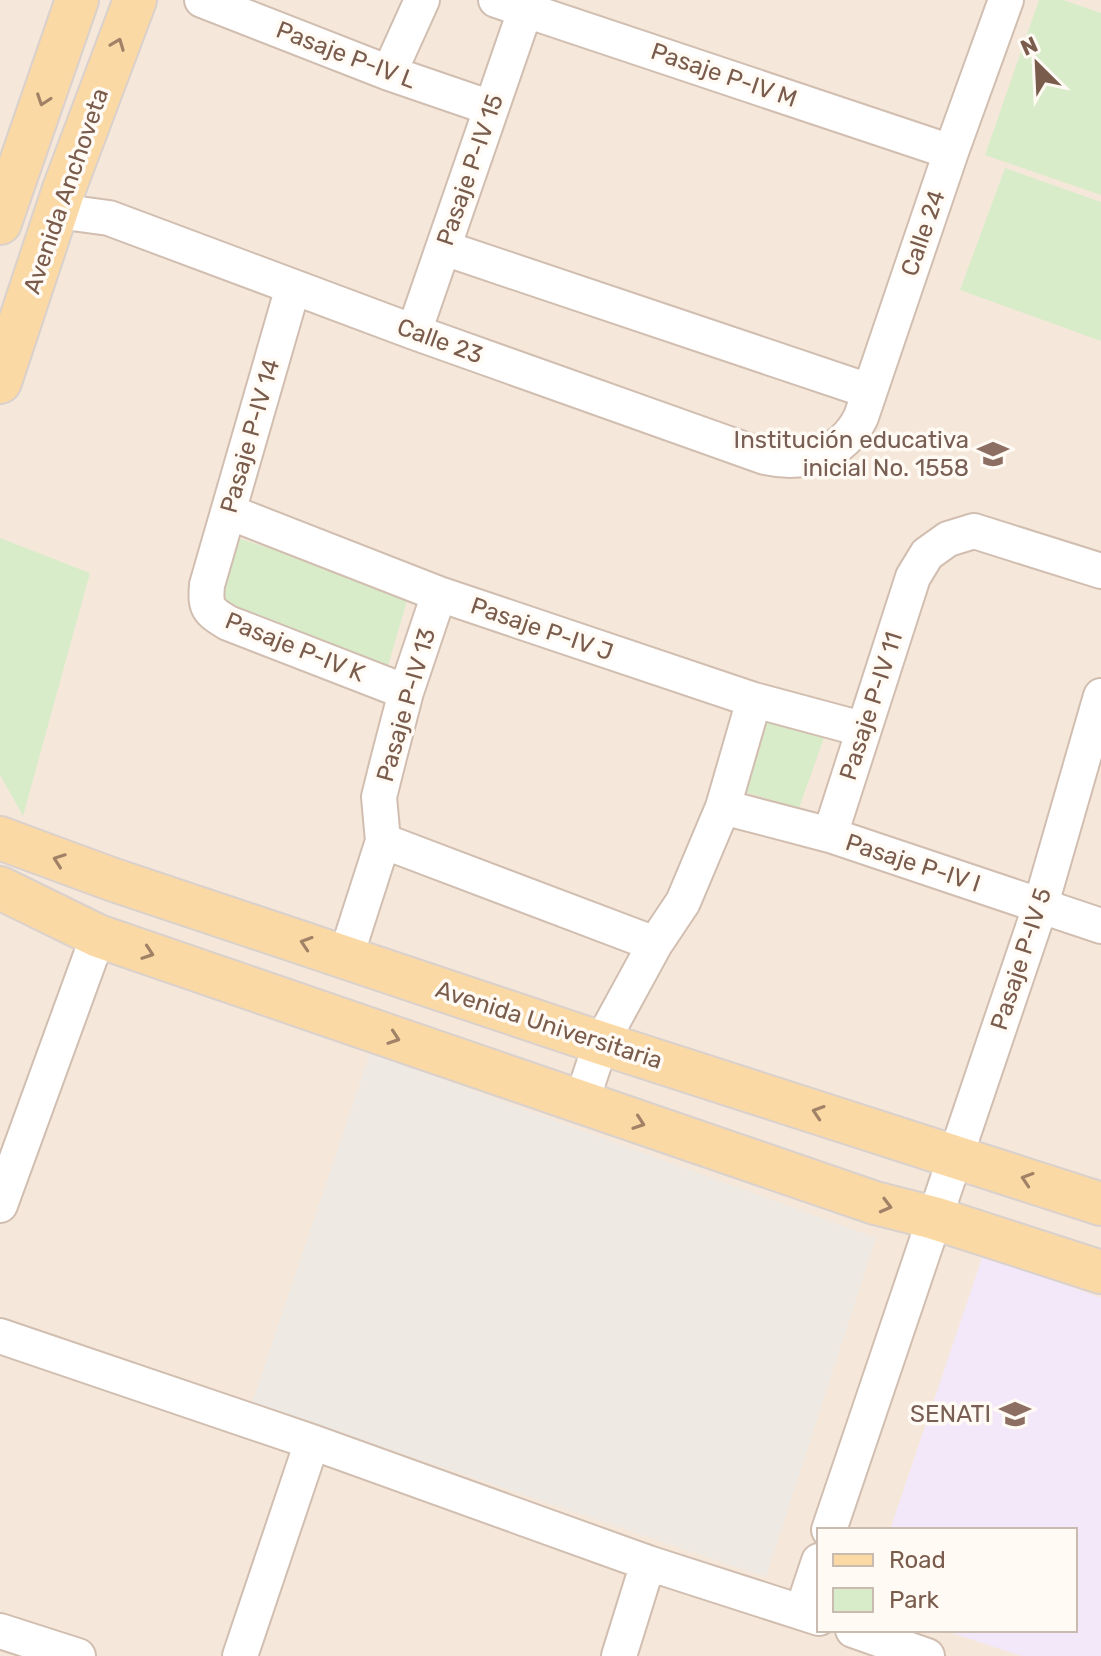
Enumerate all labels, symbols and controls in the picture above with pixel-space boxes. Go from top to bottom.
street label: Pasaje P-IV L [272,16,420,95]
north arrow [997,24,1077,104]
text: N [1016,31,1042,62]
street label: Pasaje P-IV M [647,37,801,113]
one-way arrow [108,38,125,52]
street label: Avenida Anchoveta [18,85,114,297]
street label: Pasaje P-IV 15 [431,91,509,249]
one-way arrow [36,92,52,106]
street label: Calle 24 [895,186,951,280]
street label: Calle 23 [394,313,486,369]
street label: Pasaje P-IV 14 [215,356,285,516]
place label: Institución educativa inicial No. 1558 [734,426,969,482]
school or university icon: Institución educativa inicial No. 1558 [976,437,1010,471]
street label: Pasaje P-IV J [467,592,617,666]
street label: Pasaje P-IV K [221,606,369,688]
street label: Pasaje P-IV 13 [371,625,441,785]
street label: Pasaje P-IV 11 [834,628,908,784]
street label: Pasaje P-IV I [842,828,984,898]
one-way arrow [53,853,67,870]
street label: Pasaje P-IV 5 [985,884,1057,1034]
one-way arrow [299,936,313,952]
one-way arrow [140,944,154,960]
street label: Avenida Universitaria [432,975,666,1075]
one-way arrow [386,1029,400,1045]
one-way arrow [812,1106,826,1122]
one-way arrow [632,1114,646,1130]
one-way arrow [1021,1172,1034,1188]
one-way arrow [878,1196,892,1213]
school or university icon: SENATI [998,1397,1032,1431]
place label: SENATI [910,1400,991,1428]
legend [817,1528,1077,1632]
text: Road [889,1546,946,1574]
text: Park [889,1586,940,1614]

